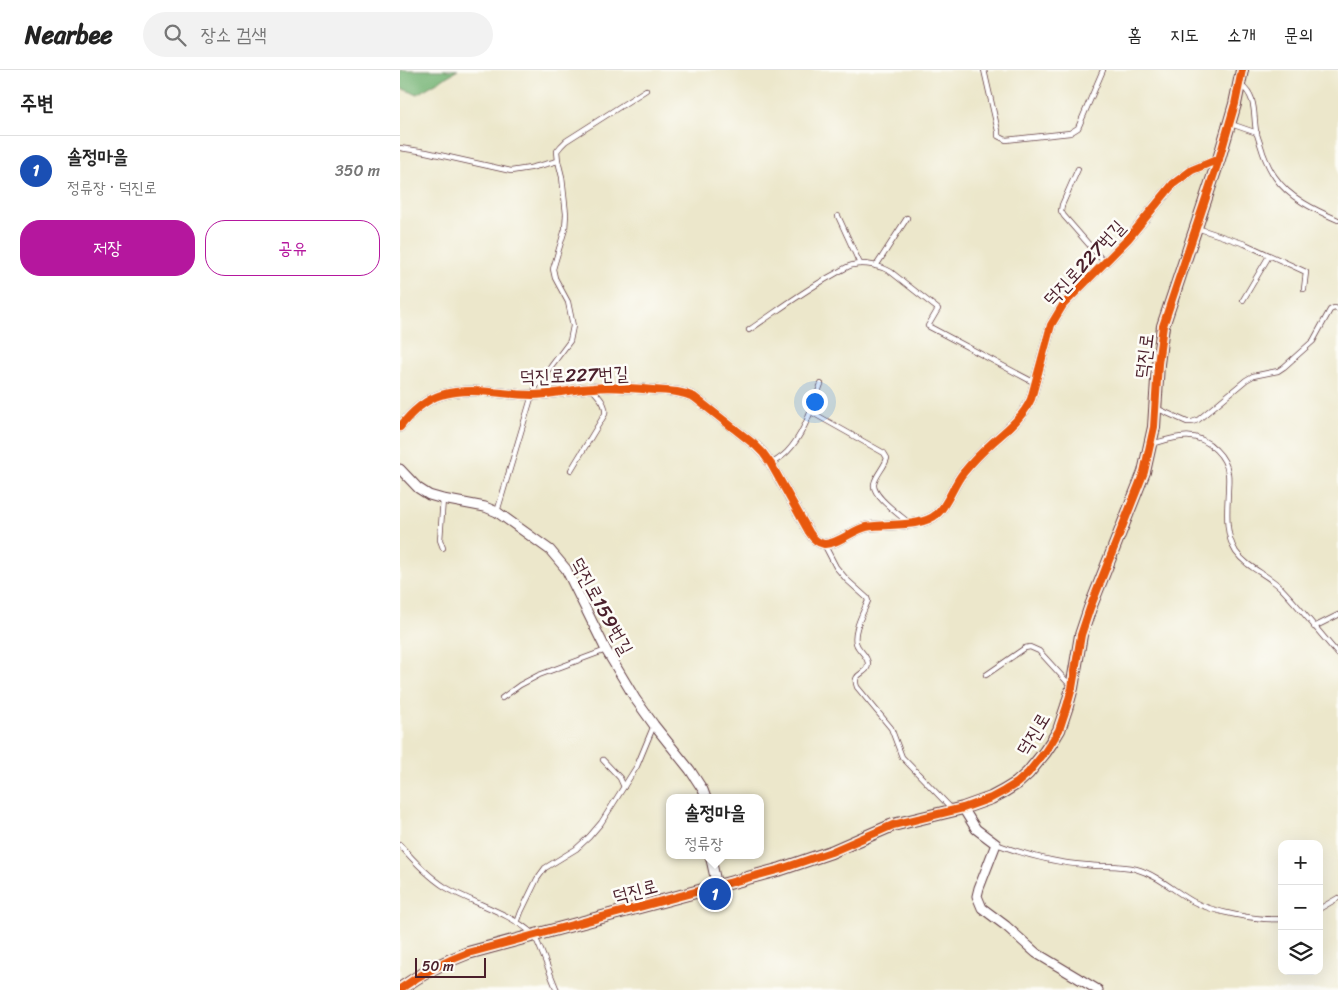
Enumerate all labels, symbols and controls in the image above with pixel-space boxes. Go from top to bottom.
search box [143,12,493,57]
text: Nearbee [25,14,113,56]
text: 장소 검색 [201,18,267,51]
text: 홈 [1128,19,1142,51]
text: 지도 [1170,19,1199,51]
text: 소개 [1227,19,1256,51]
text: 문의 [1284,19,1313,51]
icon: search [161,21,189,49]
text: 주변 [20,84,54,122]
text: 솔정마을 [67,140,128,173]
text: 1 [33,156,39,185]
text: 350 m [335,156,380,185]
text: 정류장 · 덕진로 [67,173,157,202]
street label: 덕진로227번길 [1035,212,1133,314]
button: 저장 [20,220,195,276]
button: 공유 [205,220,380,276]
street label: 덕진로 [1125,331,1163,381]
street label: 덕진로227번길 [519,357,629,393]
your location [802,389,828,415]
street label: 덕진로159번길 [561,551,643,661]
street label: 덕진로 [1007,706,1059,762]
popup [666,794,764,859]
text: 솔정마을 [684,796,746,829]
text: 정류장 [684,829,723,858]
map controls [1278,840,1323,975]
button: + [1278,840,1323,885]
street label: 덕진로 [609,869,661,913]
pin: 1 [699,875,731,913]
button: − [1278,885,1323,930]
button: layers [1278,930,1323,975]
text: 50 m [422,954,454,979]
scale bar [415,955,486,978]

